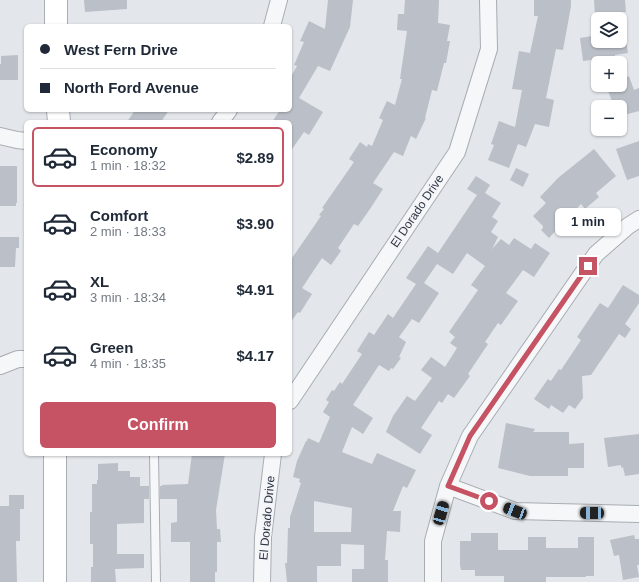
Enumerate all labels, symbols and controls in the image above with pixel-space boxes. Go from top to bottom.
map controls [591,12,627,136]
button: layers [591,12,627,48]
text: West Fern Drive [64,41,178,58]
button: + [591,56,627,92]
text: North Ford Avenue [64,79,199,96]
button: − [591,100,627,136]
icon: car [42,139,78,175]
text: Economy [90,141,158,158]
text: $2.89 [236,149,274,166]
text: 1 min · 18:32 [90,158,166,173]
street label: El Dorado Drive [388,172,447,250]
icon: car [42,205,78,241]
text: Comfort [90,207,148,224]
callout: 1 min [555,208,621,236]
text: 1 min [571,214,605,229]
text: $3.90 [236,215,274,232]
text: 2 min · 18:33 [90,224,166,239]
route end [579,257,597,275]
icon: car [42,271,78,307]
text: XL [90,273,109,290]
text: $4.91 [236,281,274,298]
text: 3 min · 18:34 [90,290,166,305]
icon: car [42,337,78,373]
text: Green [90,339,133,356]
text: $4.17 [236,347,274,364]
text: 4 min · 18:35 [90,356,166,371]
button: Confirm [40,402,276,448]
street label: El Dorado Drive [256,475,278,561]
route start [480,492,498,510]
car [432,500,450,526]
car [502,501,528,521]
car [580,507,604,519]

